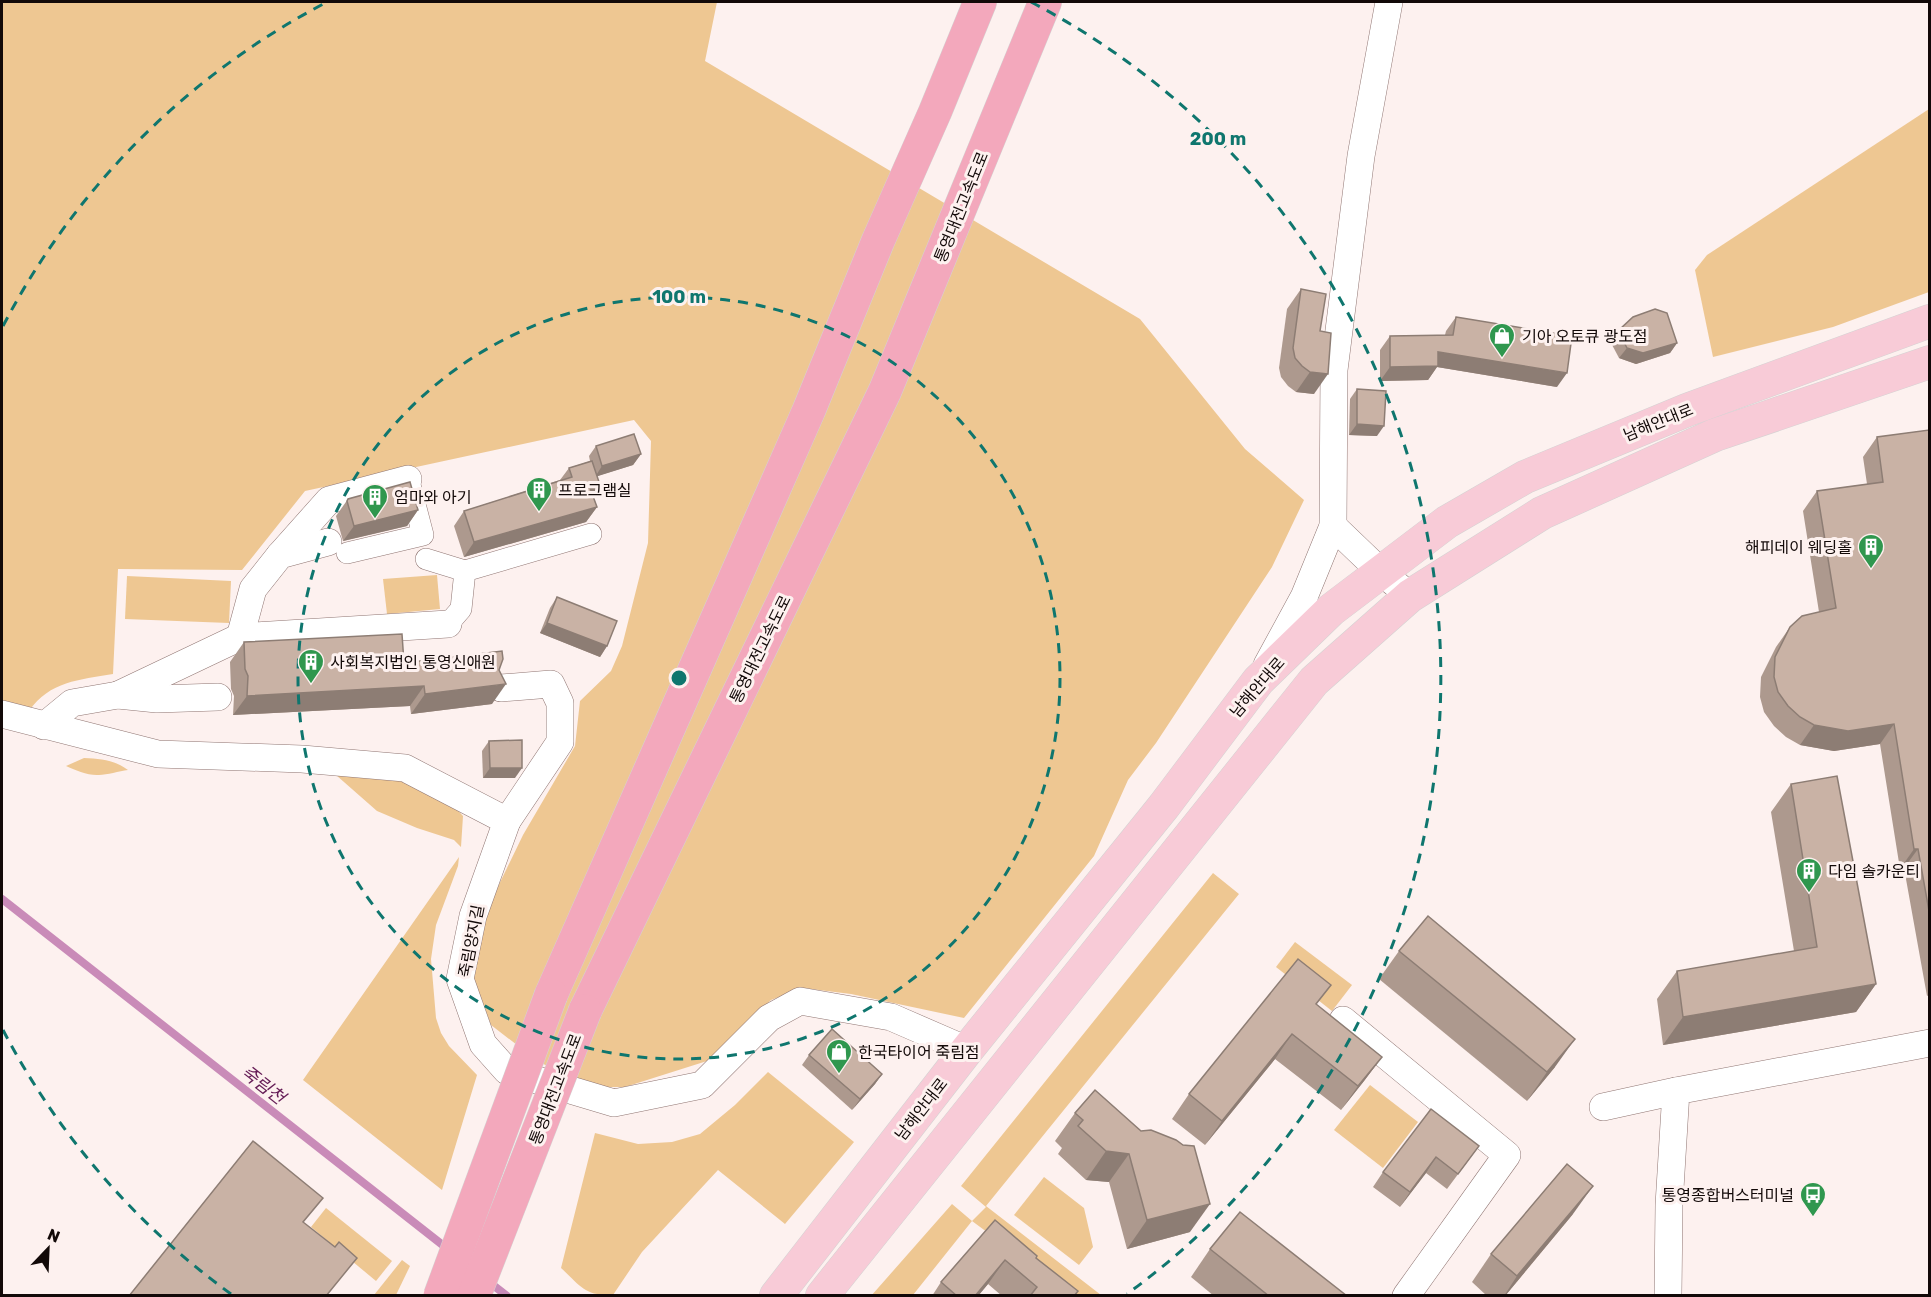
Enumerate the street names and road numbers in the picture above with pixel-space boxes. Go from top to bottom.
street label: 통영대전고속도로 [931,149,992,265]
street label: 남해안대로 [1621,400,1696,445]
street label: 통영대전고속도로 [726,592,795,706]
street label: 남해안대로 [1226,653,1289,721]
street label: 죽림양지길 [455,903,488,979]
street label: 통영대전고속도로 [525,1031,586,1148]
street label: 남해안대로 [891,1074,952,1144]

